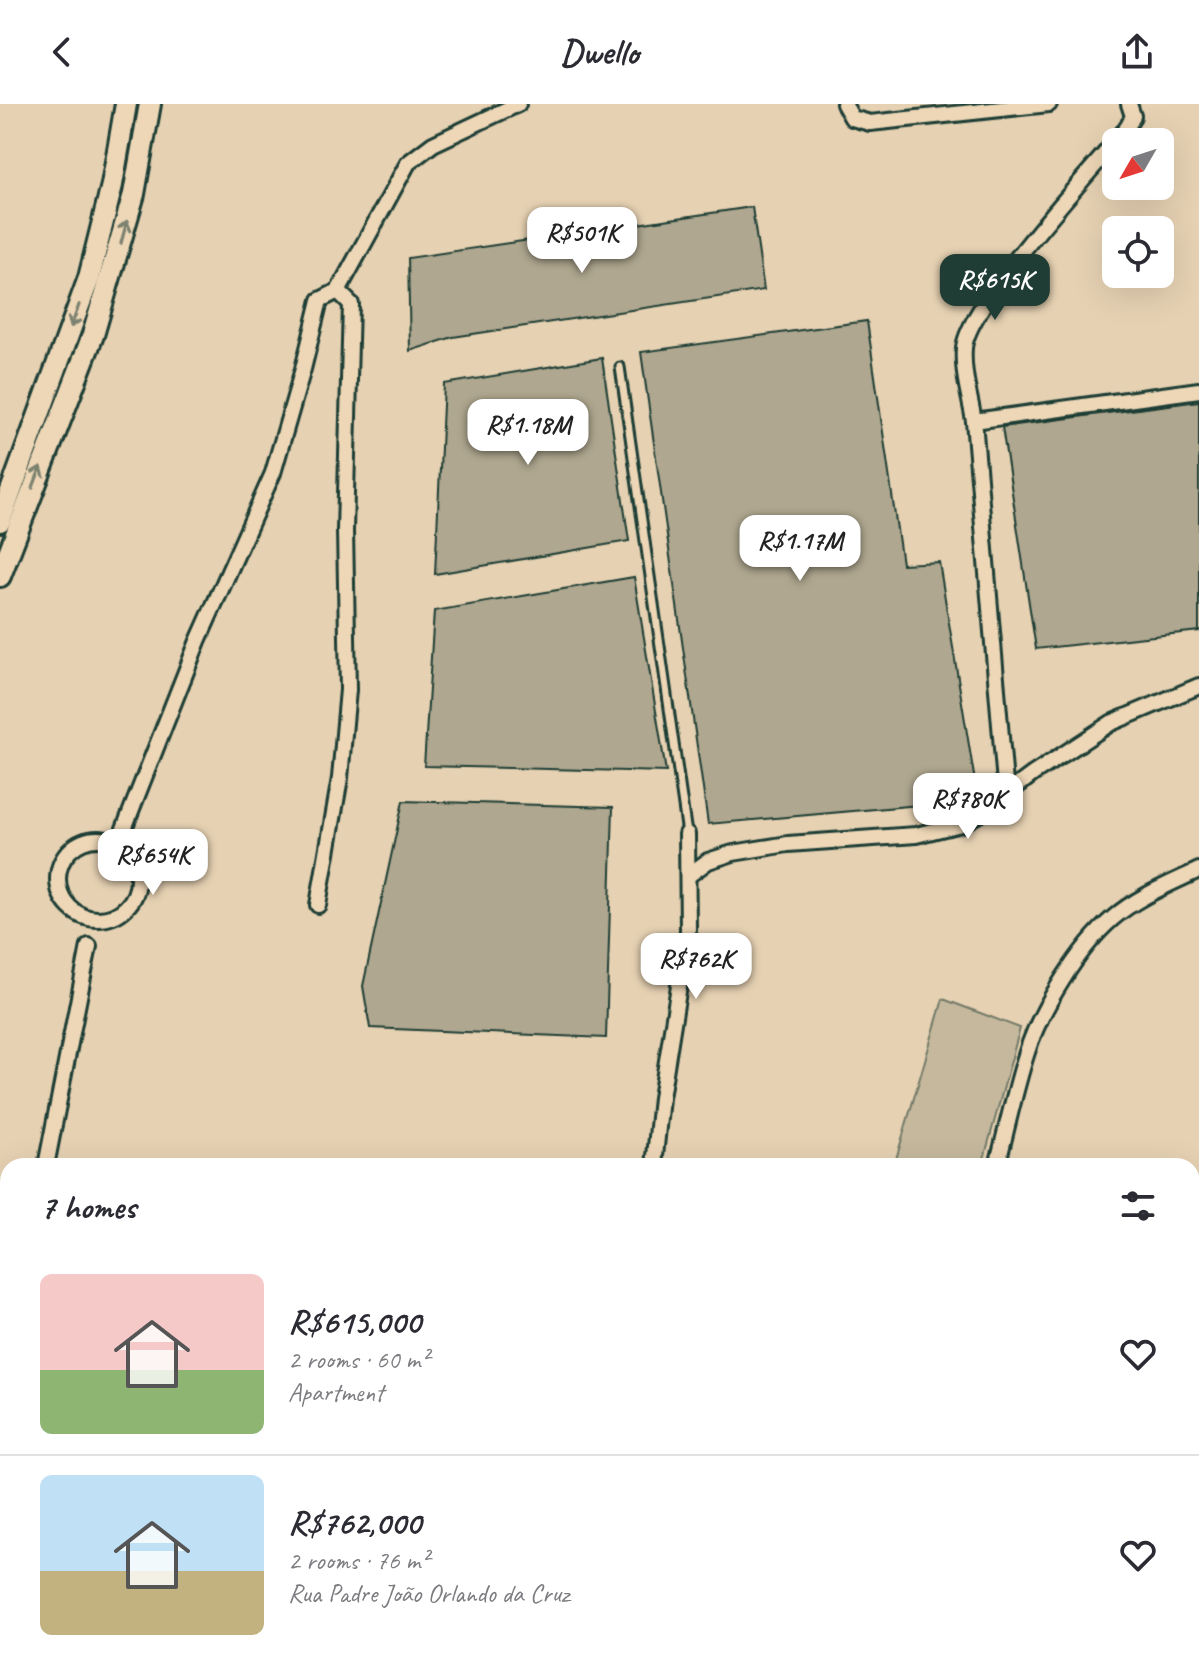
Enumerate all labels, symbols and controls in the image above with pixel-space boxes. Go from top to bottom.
text: Dwello [560,29,639,75]
icon: back [40,30,84,74]
icon: share [1115,30,1159,74]
north arrow [1102,128,1174,200]
map controls [1102,128,1174,288]
pin: R$501K [517,207,647,275]
text: R$501K [545,216,619,249]
button: locate [1102,216,1174,288]
one-way arrow [117,220,132,246]
pin: R$615K [930,254,1060,322]
text: R$615K [958,263,1032,296]
one-way arrow [67,303,81,327]
pin: R$1.18M [454,399,602,467]
text: R$1.18M [485,408,571,441]
one-way arrow [31,465,46,490]
pin: R$1.17M [726,515,874,583]
text: R$1.17M [758,524,842,557]
pin: R$780K [903,773,1033,841]
text: R$780K [931,782,1005,815]
pin: R$654K [88,829,218,897]
text: R$654K [116,838,190,871]
pin: R$762K [631,933,761,1001]
text: R$762K [659,942,733,975]
icon: filters [1116,1184,1160,1228]
text: 7 homes [40,1185,136,1228]
text: R$615,000 [288,1300,421,1343]
icon: home [104,1306,200,1402]
icon: heart [1116,1332,1160,1376]
text: 2 rooms · 60 m² [288,1343,429,1376]
text: Apartment [288,1376,384,1409]
text: R$762,000 [288,1501,421,1544]
icon: home [104,1507,200,1603]
icon: heart [1116,1533,1160,1577]
text: 2 rooms · 76 m² [288,1544,429,1577]
text: Rua Padre João Orlando da Cruz [288,1577,569,1610]

